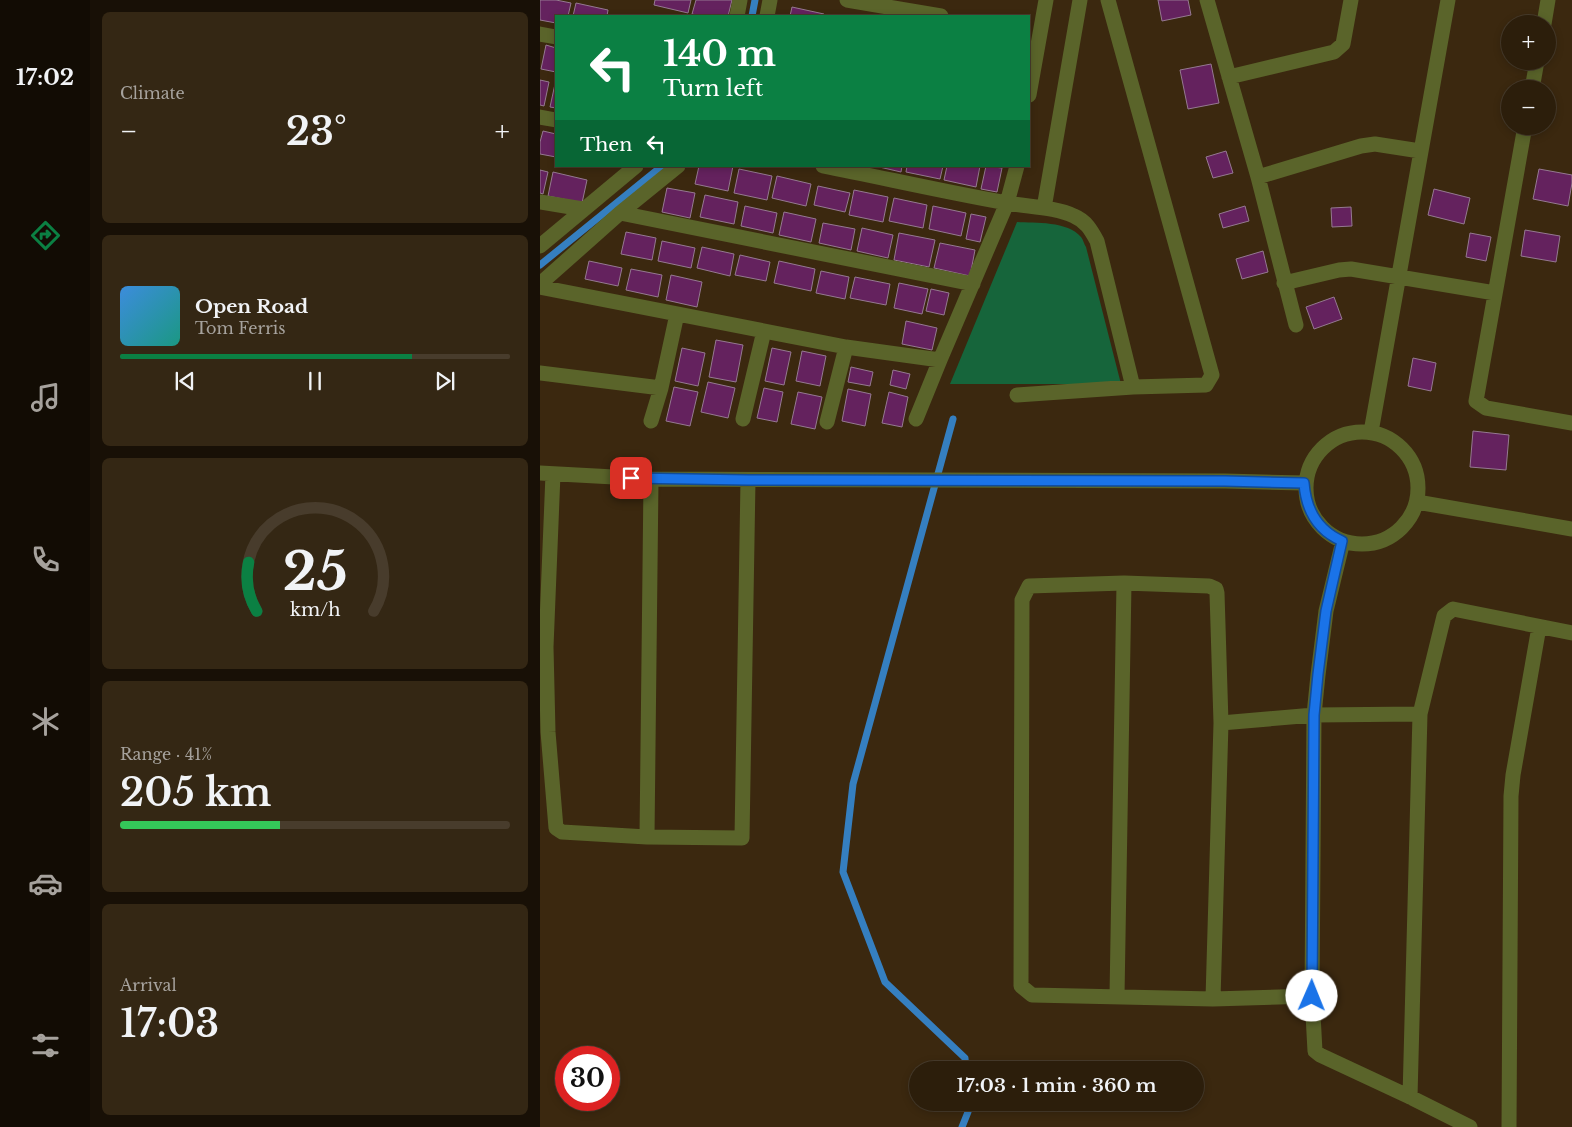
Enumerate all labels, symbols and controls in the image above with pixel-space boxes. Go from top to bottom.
map controls [1501,15,1556,135]
button: + [1501,15,1556,70]
text: 140 m [663,32,776,75]
icon: left [580,35,645,100]
text: 17:02 [16,64,74,91]
text: Turn left [663,75,763,102]
button: − [1501,80,1556,135]
text: Climate [120,83,185,103]
text: 23° [286,108,347,155]
text: − [120,114,138,149]
text: + [495,114,510,149]
icon: left [642,130,670,158]
text: Then [580,133,632,156]
icon: directions [28,218,63,253]
text: Open Road [195,295,308,318]
text: Tom Ferris [195,318,286,338]
icon: previous [171,367,199,395]
icon: pause [301,367,329,395]
icon: next [431,367,459,395]
icon: music [28,380,63,415]
pin [610,457,652,499]
icon: arrive [617,464,645,492]
text: 25 [283,540,347,604]
icon: phone [28,542,63,577]
text: km/h [290,599,340,621]
icon: climate [28,704,63,739]
text: Range · 41% [120,744,212,764]
text: 205 km [120,769,271,816]
icon: car [28,866,63,901]
position arrow [1285,969,1337,1021]
text: Arrival [120,975,177,995]
text: 17:03 [120,1000,219,1047]
icon: filters [28,1028,63,1063]
speed limit sign: 30 [555,1046,620,1111]
text: 17:03 · 1 min · 360 m [956,1074,1157,1097]

